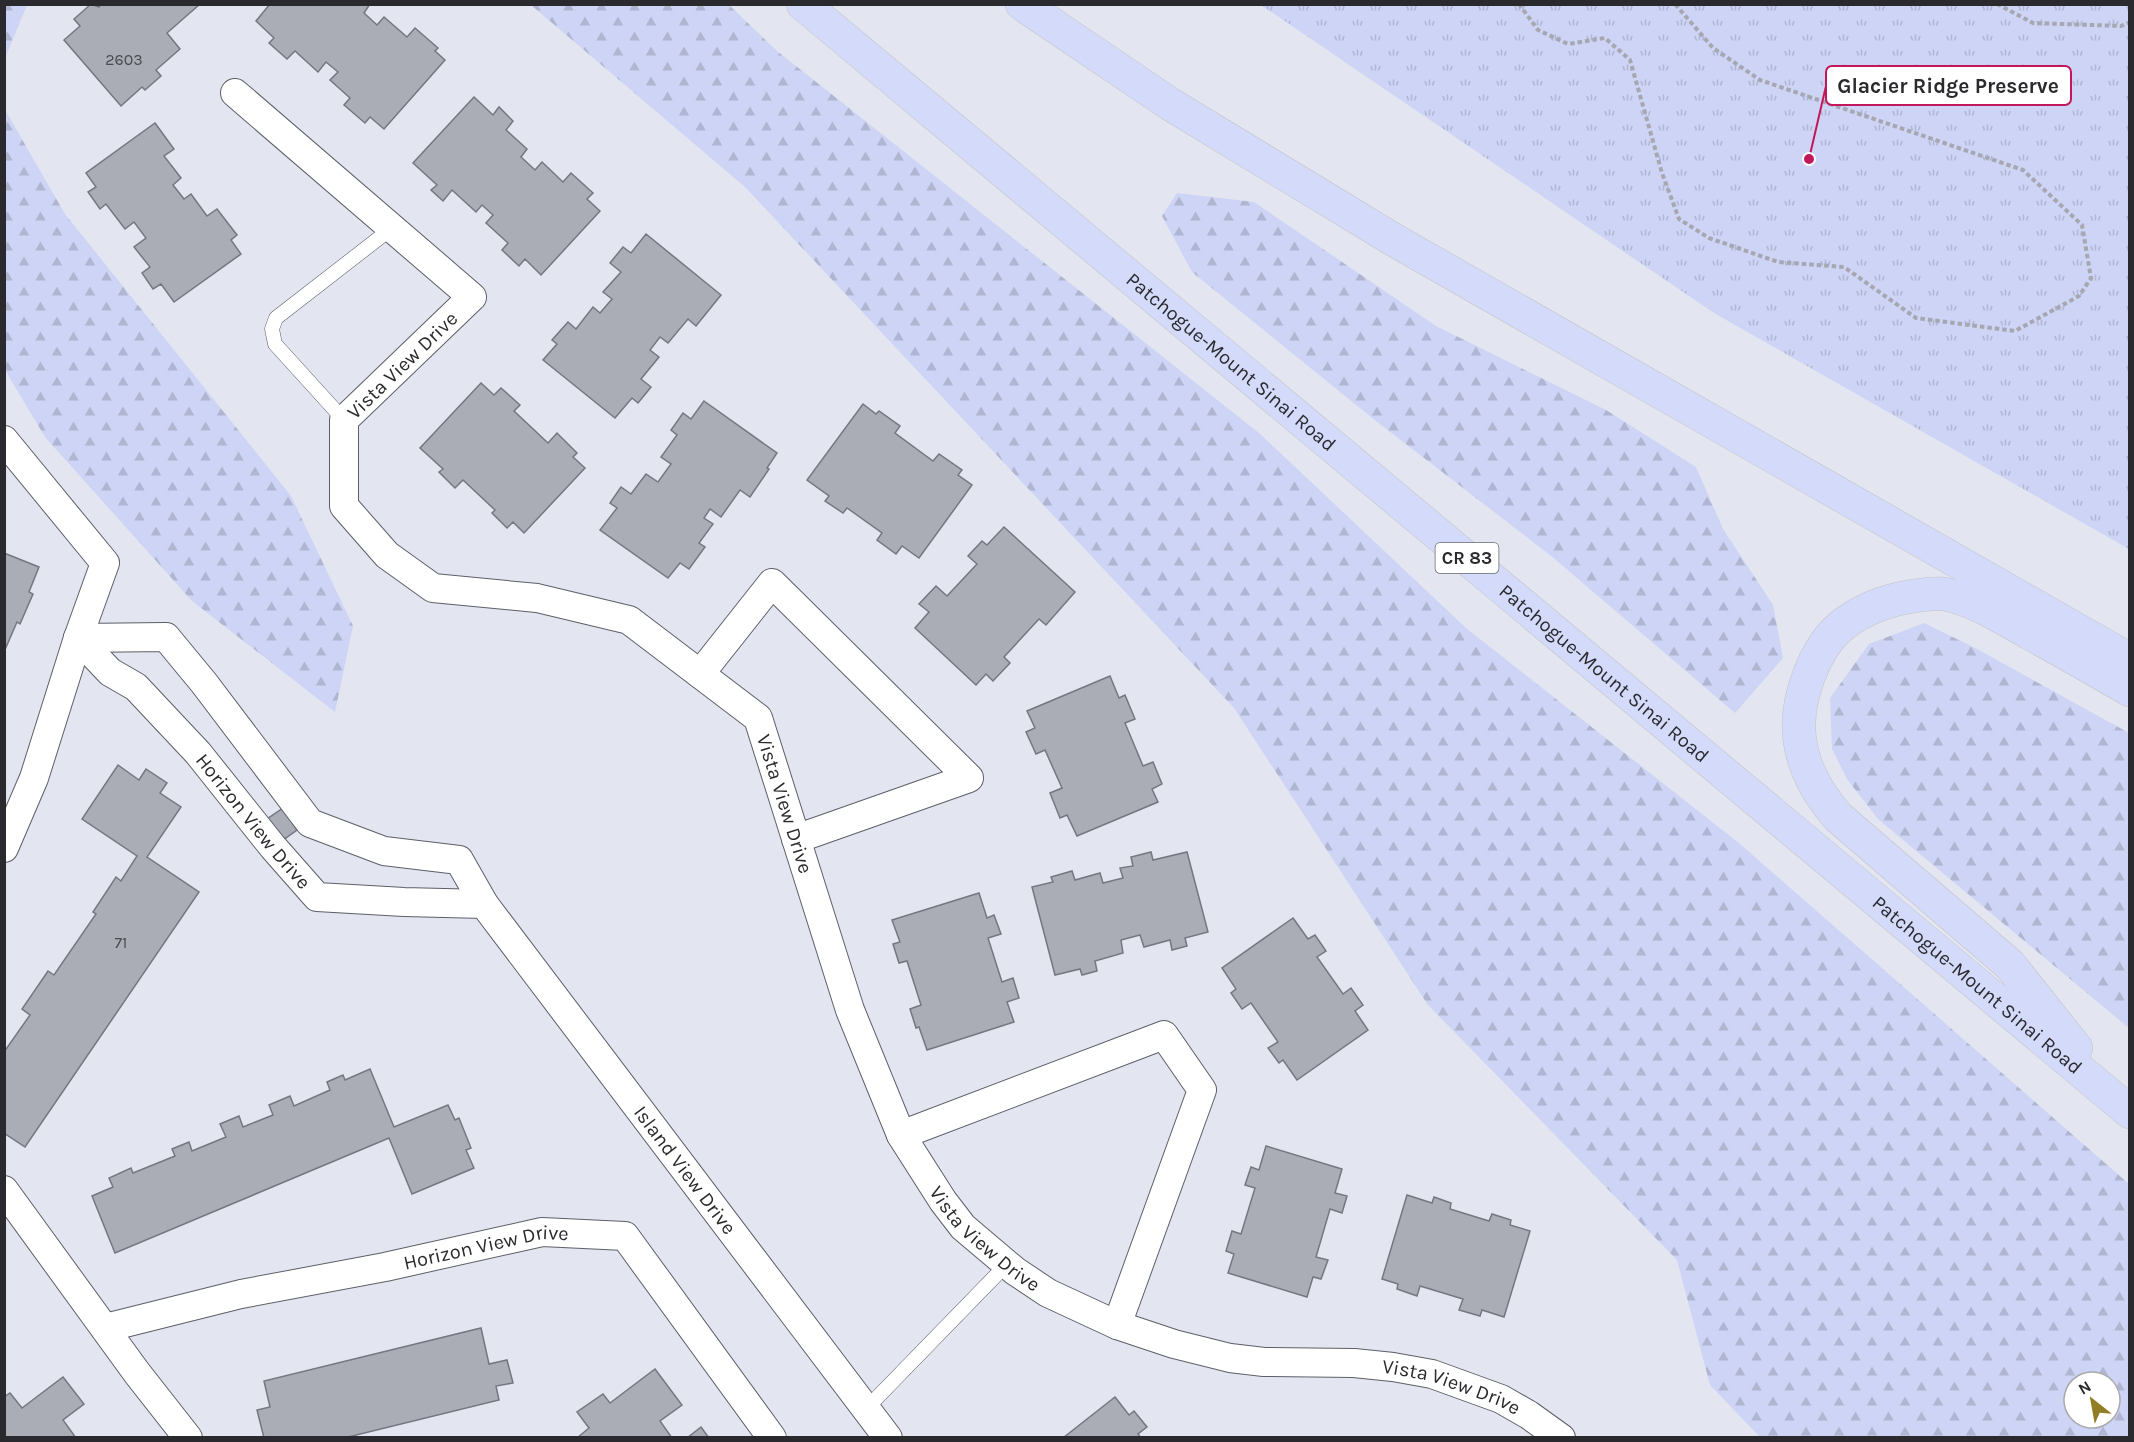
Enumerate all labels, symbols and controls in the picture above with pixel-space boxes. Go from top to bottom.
house number: 2603 [105,50,143,69]
callout: Glacier Ridge Preserve [1826,66,2071,105]
text: Glacier Ridge Preserve [1837,74,2059,98]
street label: Patchogue-Mount Sinai Road [1122,268,1340,456]
street label: Vista View Drive [342,307,462,424]
road number: CR 83 [1436,543,1498,573]
street label: Patchogue-Mount Sinai Road [1495,579,1714,768]
street label: Vista View Drive [752,732,817,876]
street label: Horizon View Drive [191,749,315,894]
street label: Patchogue-Mount Sinai Road [1868,891,2087,1079]
house number: 71 [115,933,127,952]
street label: Island View Drive [629,1102,741,1239]
street label: Vista View Drive [924,1182,1044,1296]
street label: Horizon View Drive [401,1221,569,1275]
street label: Vista View Drive [1381,1355,1525,1420]
north arrow [2062,1370,2122,1430]
text: N [2075,1376,2094,1399]

